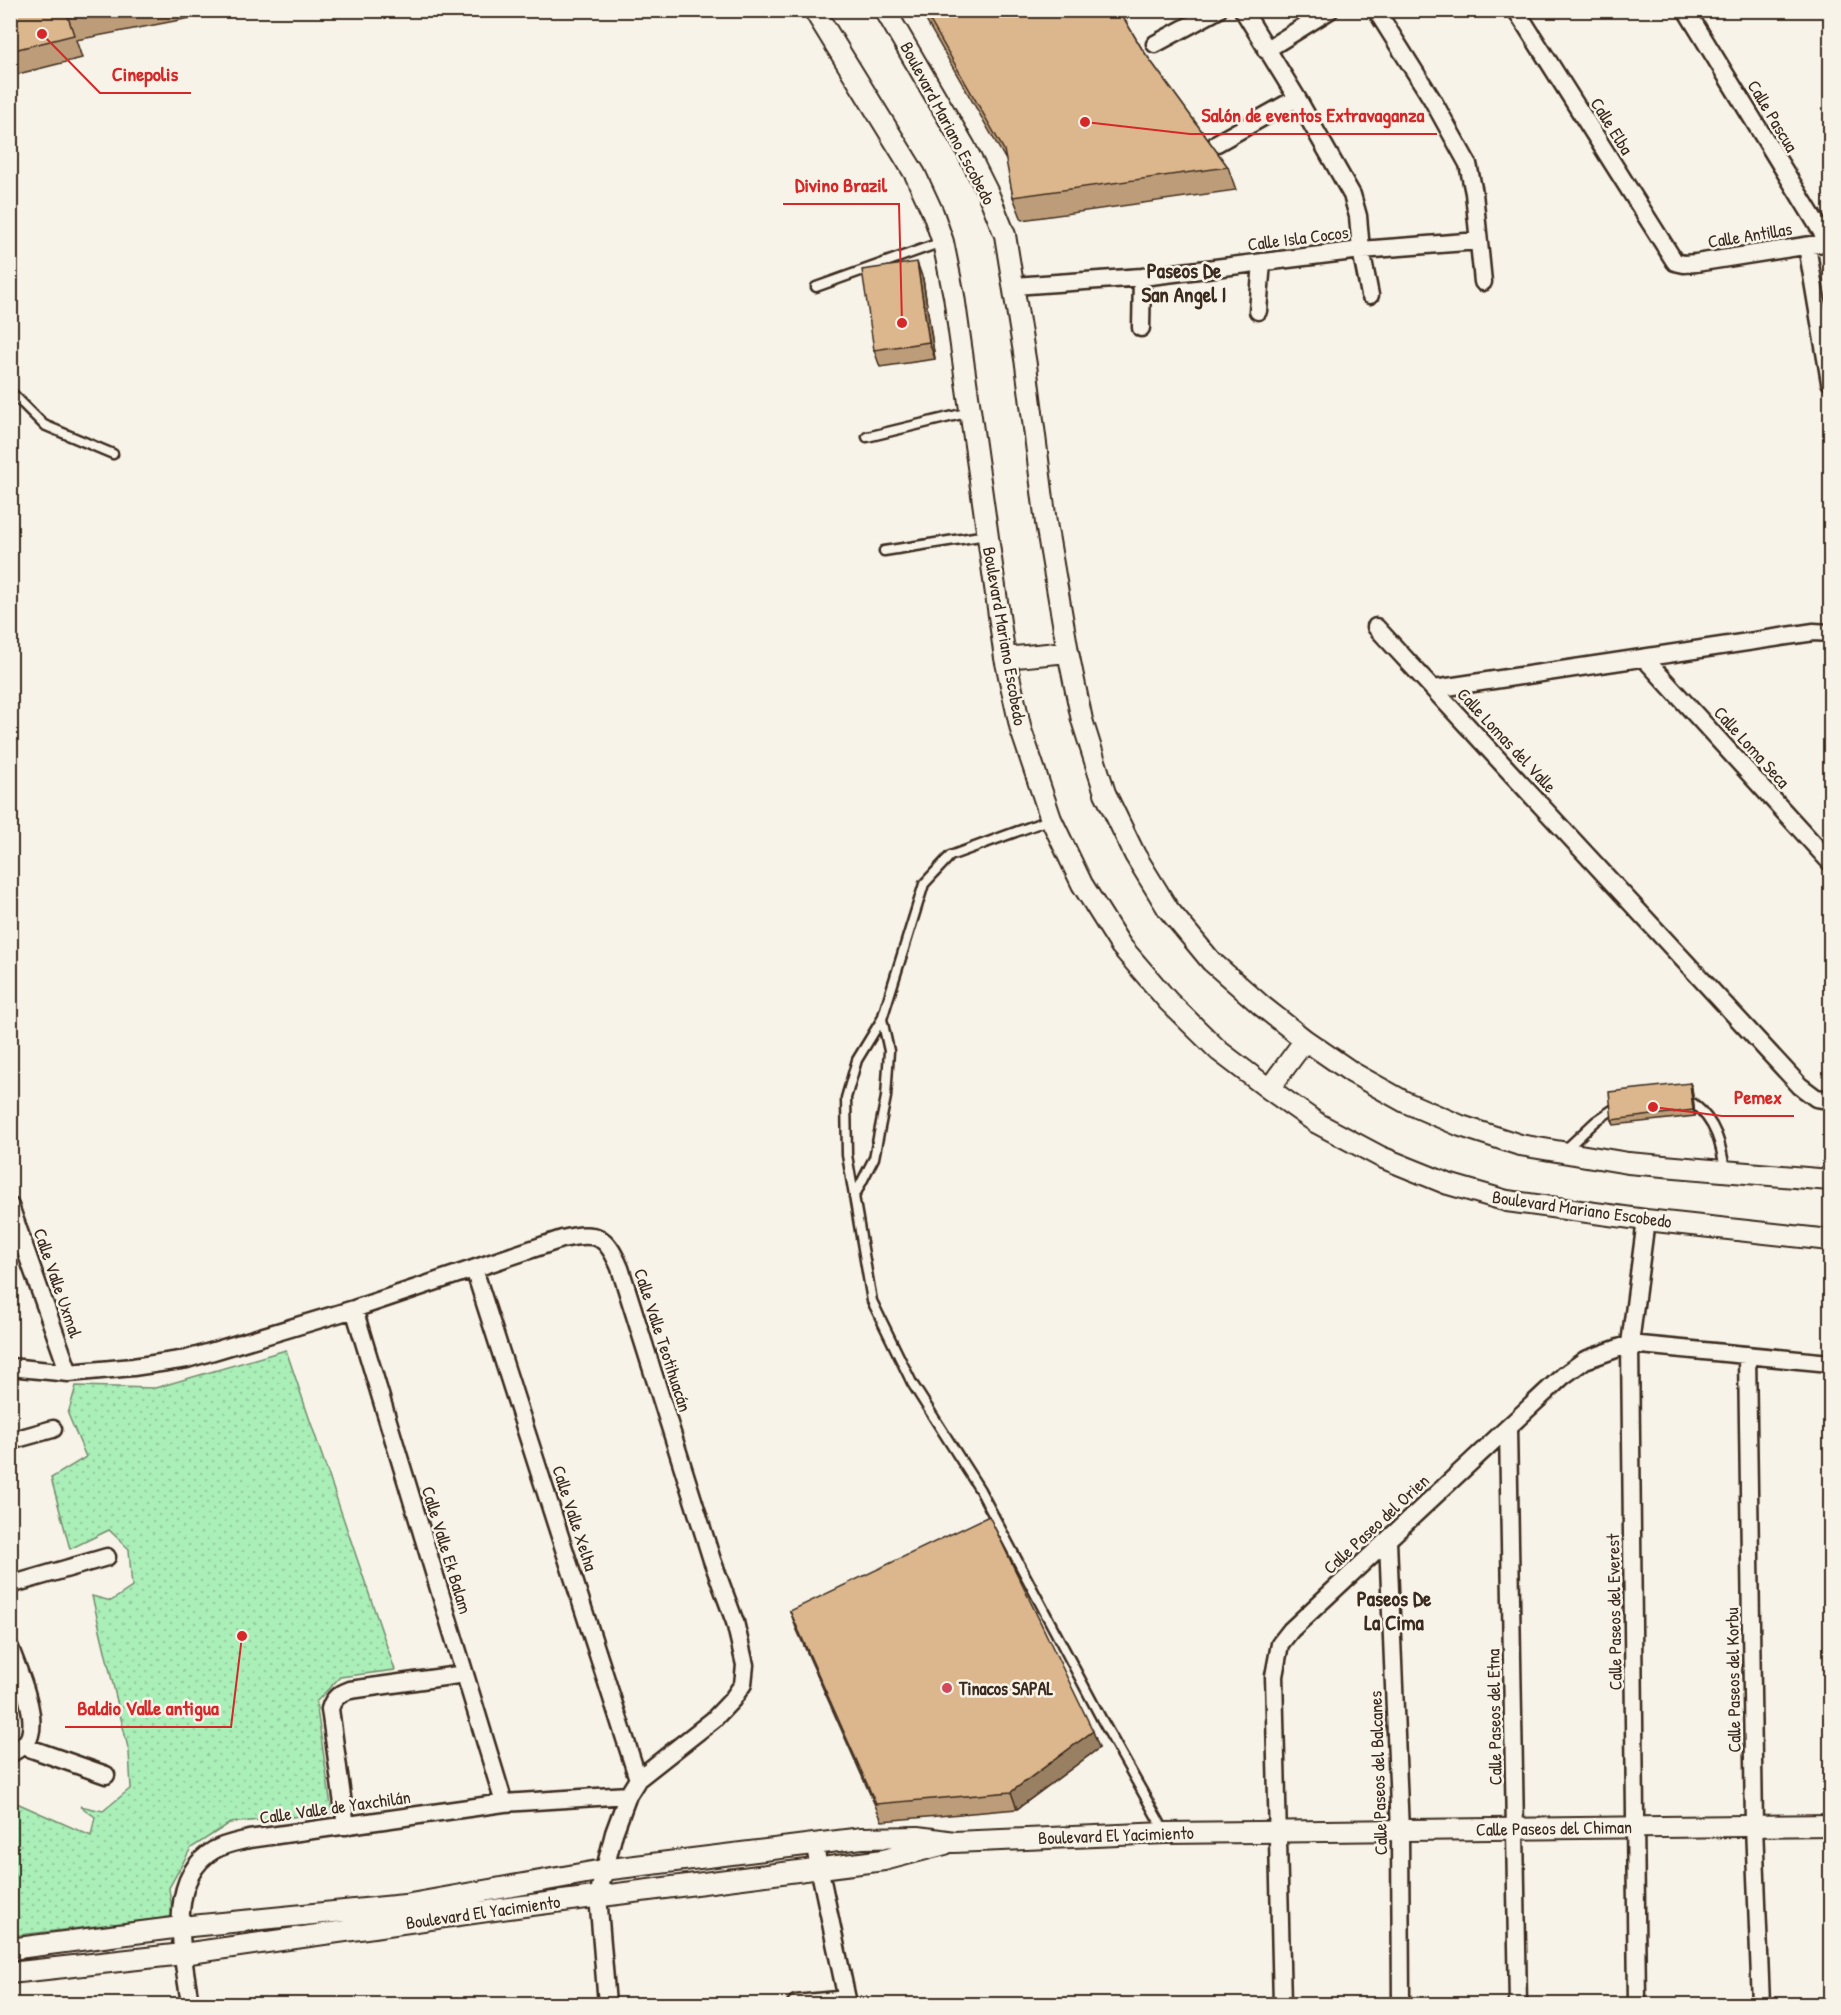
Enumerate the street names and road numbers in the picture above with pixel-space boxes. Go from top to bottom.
street label: Boulevard Mariano Escobedo [894,37,1002,209]
street label: Calle Pascua [1742,75,1804,157]
street label: Calle Elba [1585,93,1639,159]
street label: Calle Antillas [1706,216,1794,254]
street label: Calle Isla Cocos [1246,219,1350,257]
street label: Boulevard Mariano Escobedo [977,545,1033,727]
street label: Calle Lomas del Valle [1452,682,1562,798]
street label: Calle Loma Seca [1708,700,1796,794]
street label: Boulevard Mariano Escobedo [1491,1184,1673,1234]
street label: Calle Valle Uxmal [28,1225,88,1341]
street label: Calle Valle Teotihuacán [628,1265,698,1415]
street label: Calle Valle Xelha [546,1462,604,1574]
street label: Calle Paseo del Orien [1318,1468,1434,1580]
street label: Calle Valle Ek Balam [416,1483,478,1617]
street label: Calle Paseos del Everest [1600,1533,1628,1691]
street label: Calle Paseos del Korbu [1719,1607,1747,1753]
street label: Calle Paseos del Etna [1480,1649,1508,1785]
street label: Calle Paseos del Balcanes [1363,1690,1393,1856]
street label: Calle Valle de Yaxchilán [258,1784,412,1830]
street label: Calle Paseos del Chiman [1476,1814,1632,1842]
street label: Boulevard El Yacimiento [1038,1820,1194,1850]
street label: Boulevard El Yacimiento [404,1889,562,1935]

